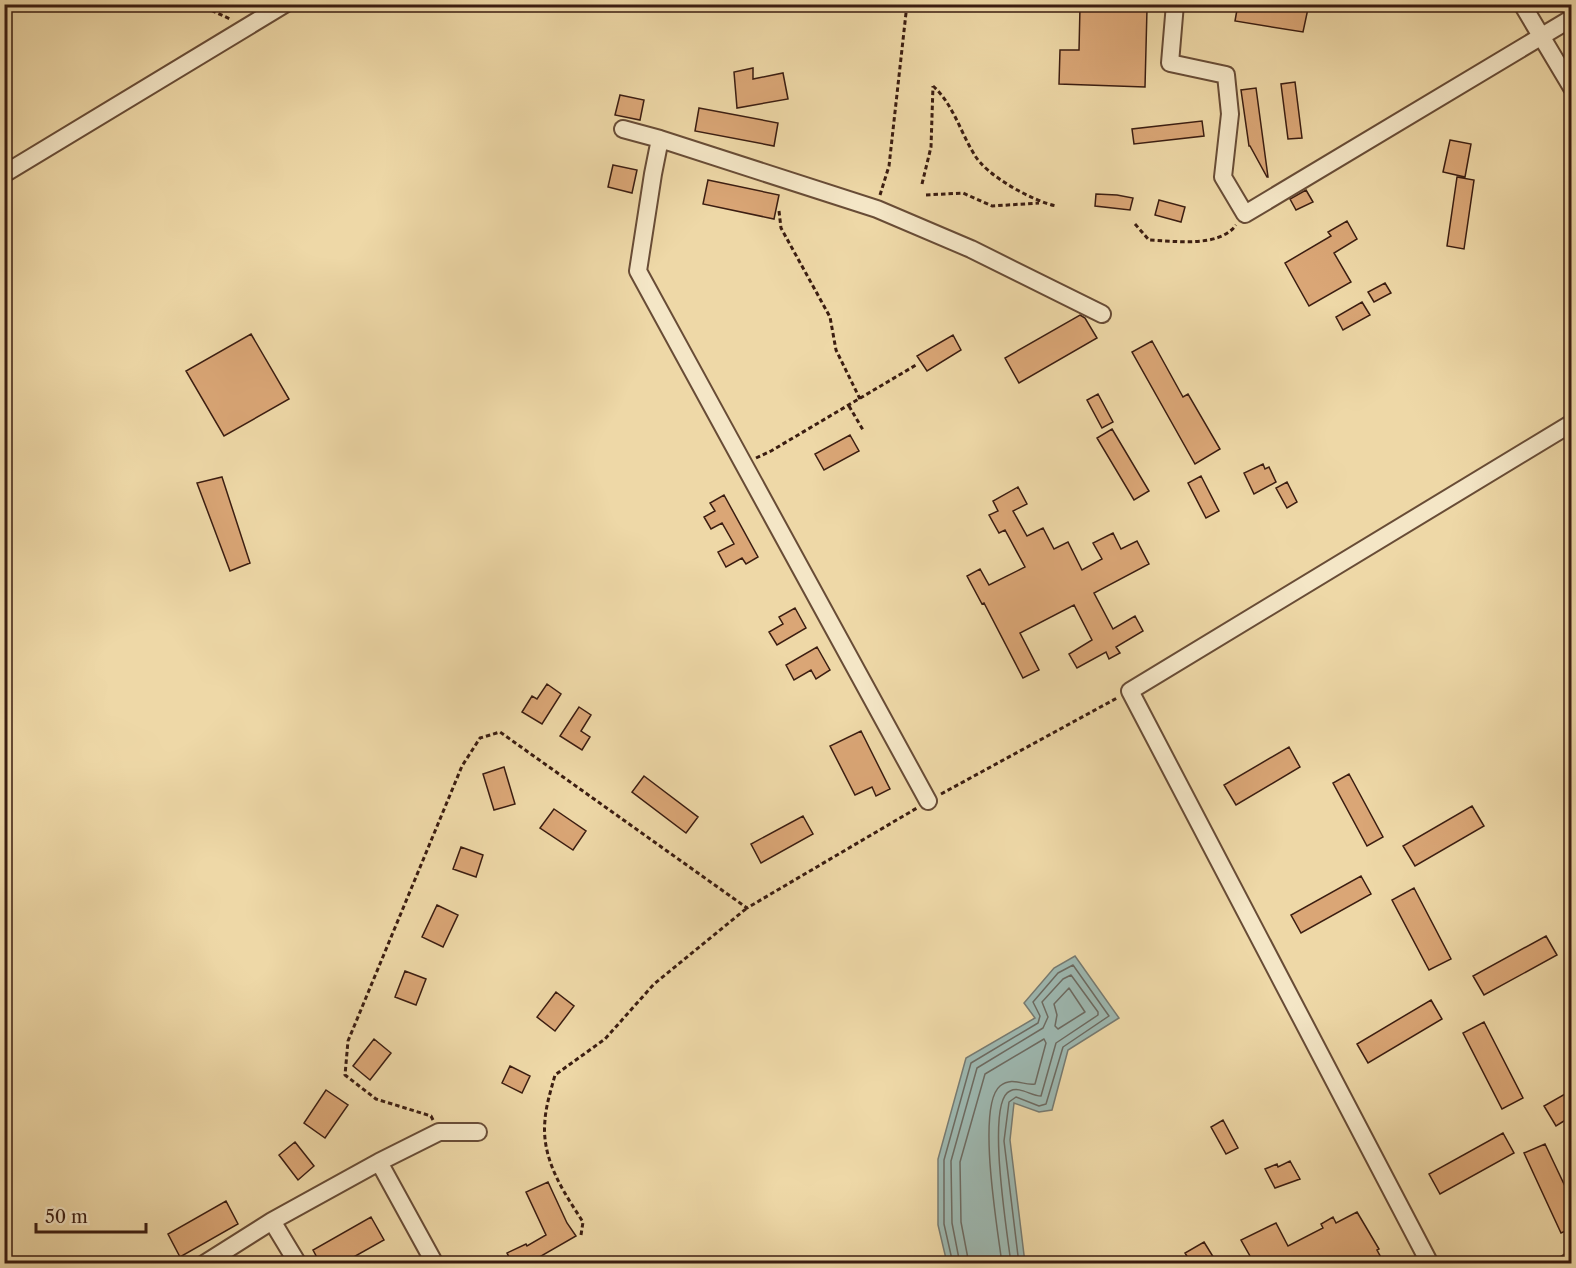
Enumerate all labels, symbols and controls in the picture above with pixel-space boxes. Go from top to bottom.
scale bar [36,1196,146,1234]
text: 50 m [45,1206,88,1228]

